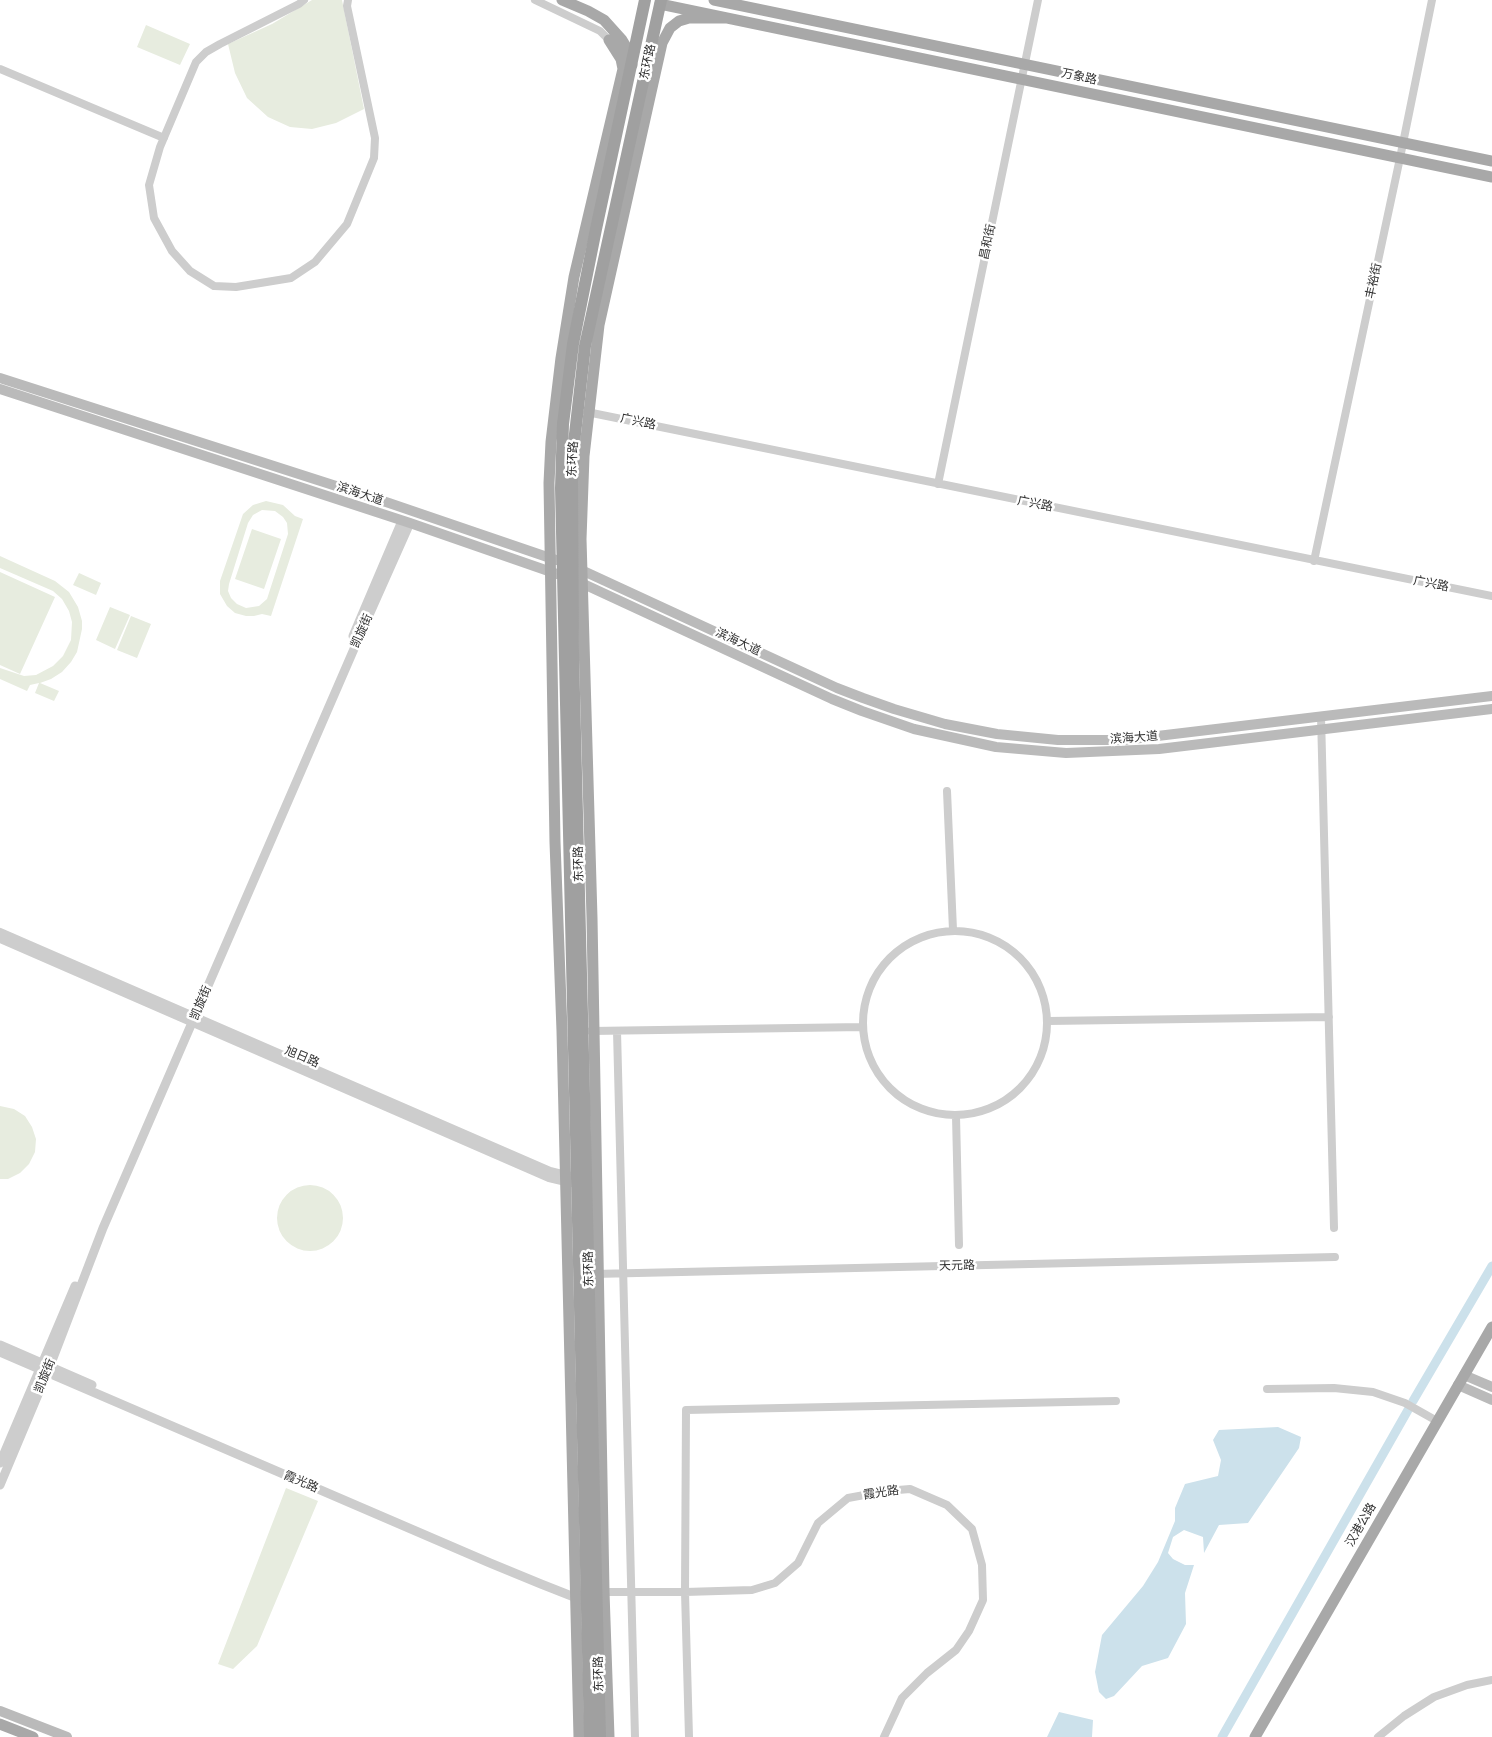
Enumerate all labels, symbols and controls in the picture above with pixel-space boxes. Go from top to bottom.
street label: 东环路 [637,43,659,81]
street label: 万象路 [1060,66,1098,88]
street label: 昌和街 [977,223,999,261]
street label: 丰裕街 [1363,262,1385,300]
street label: 广兴路 [619,411,657,433]
street label: 东环路 [565,441,581,477]
street label: 滨海大道 [335,480,385,508]
street label: 广兴路 [1016,493,1054,515]
street label: 广兴路 [1412,573,1450,595]
street label: 凯旋街 [348,612,376,650]
street label: 滨海大道 [713,625,763,659]
street label: 滨海大道 [1110,729,1158,747]
street label: 东环路 [571,846,587,882]
street label: 凯旋街 [187,984,215,1022]
street label: 旭日路 [283,1043,321,1071]
street label: 东环路 [581,1251,597,1287]
street label: 天元路 [939,1258,975,1274]
street label: 凯旋街 [32,1357,58,1395]
street label: 霞光路 [282,1468,320,1496]
street label: 霞光路 [862,1483,900,1503]
street label: 汉港公路 [1343,1501,1379,1549]
street label: 东环路 [591,1656,607,1692]

